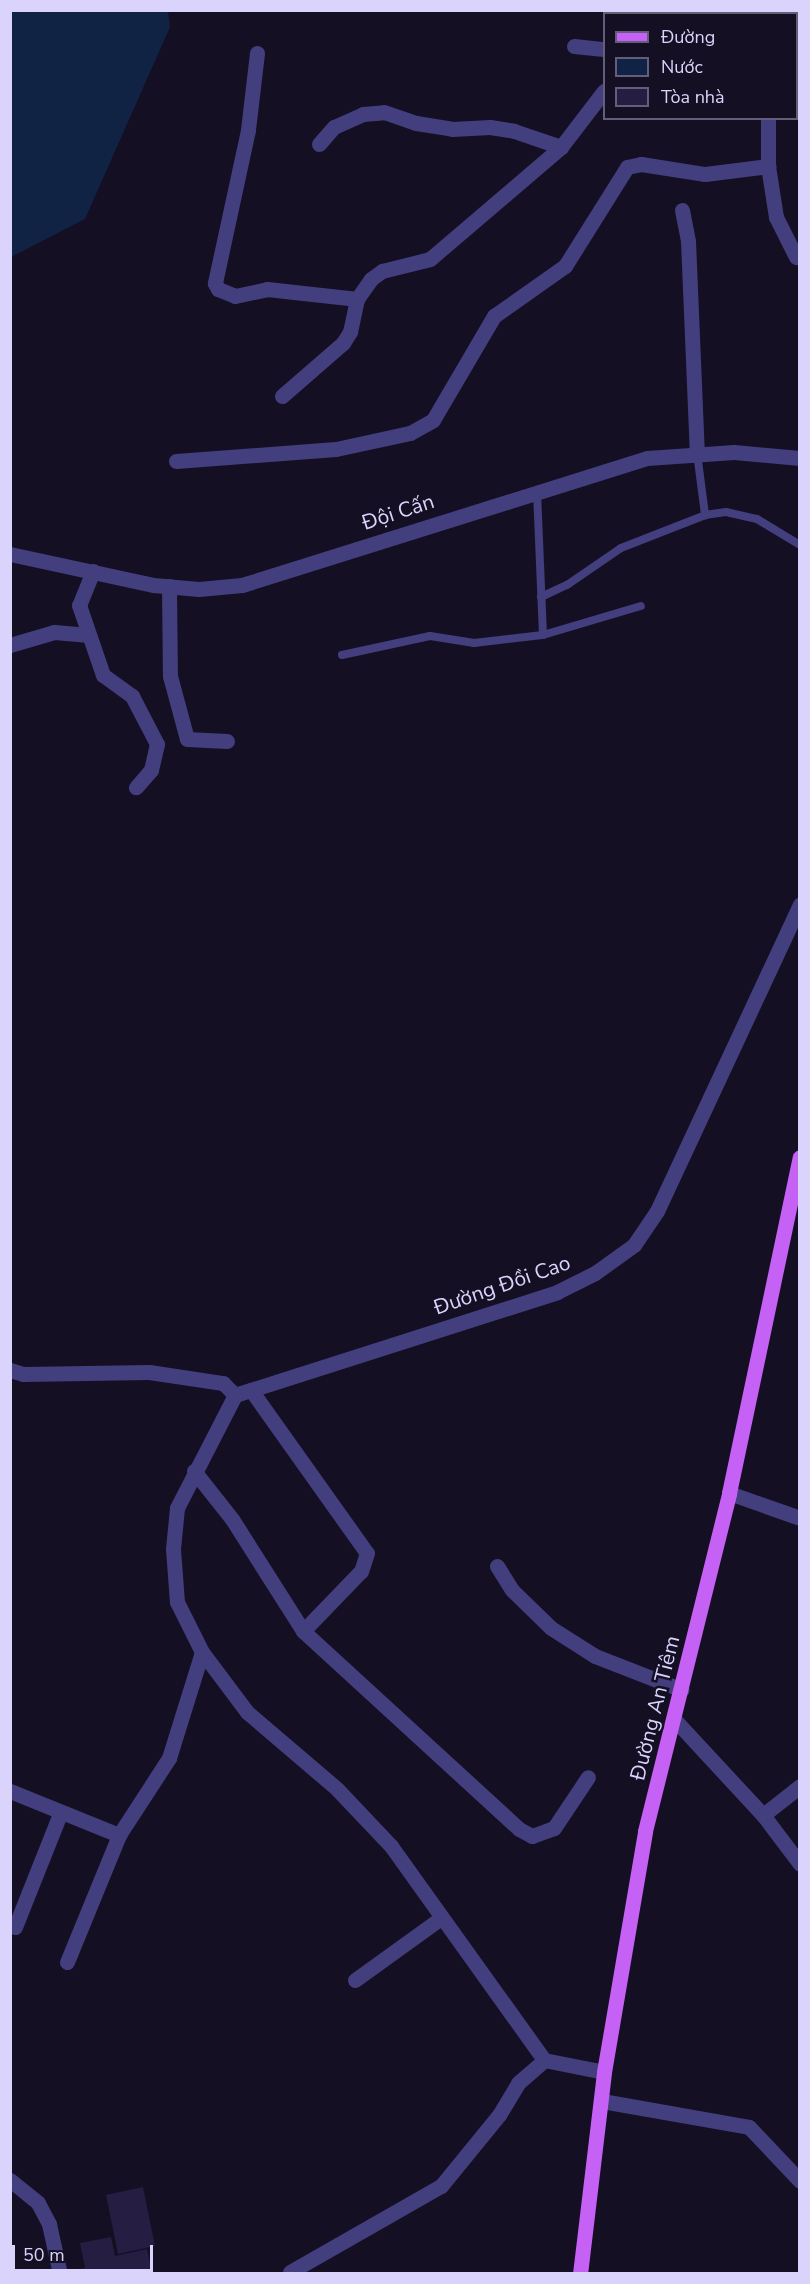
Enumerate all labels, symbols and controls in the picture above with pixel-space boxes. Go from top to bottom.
legend [603,12,798,120]
text: Đường [661,25,715,49]
text: Nước [661,55,703,79]
text: Tòa nhà [661,85,725,109]
street label: Đội Cấn [359,489,437,535]
street label: Đường Đồi Cao [430,1250,574,1320]
street label: Đường An Tiêm [625,1633,685,1783]
scale bar [15,2233,156,2271]
text: 50 m [23,2243,65,2267]

